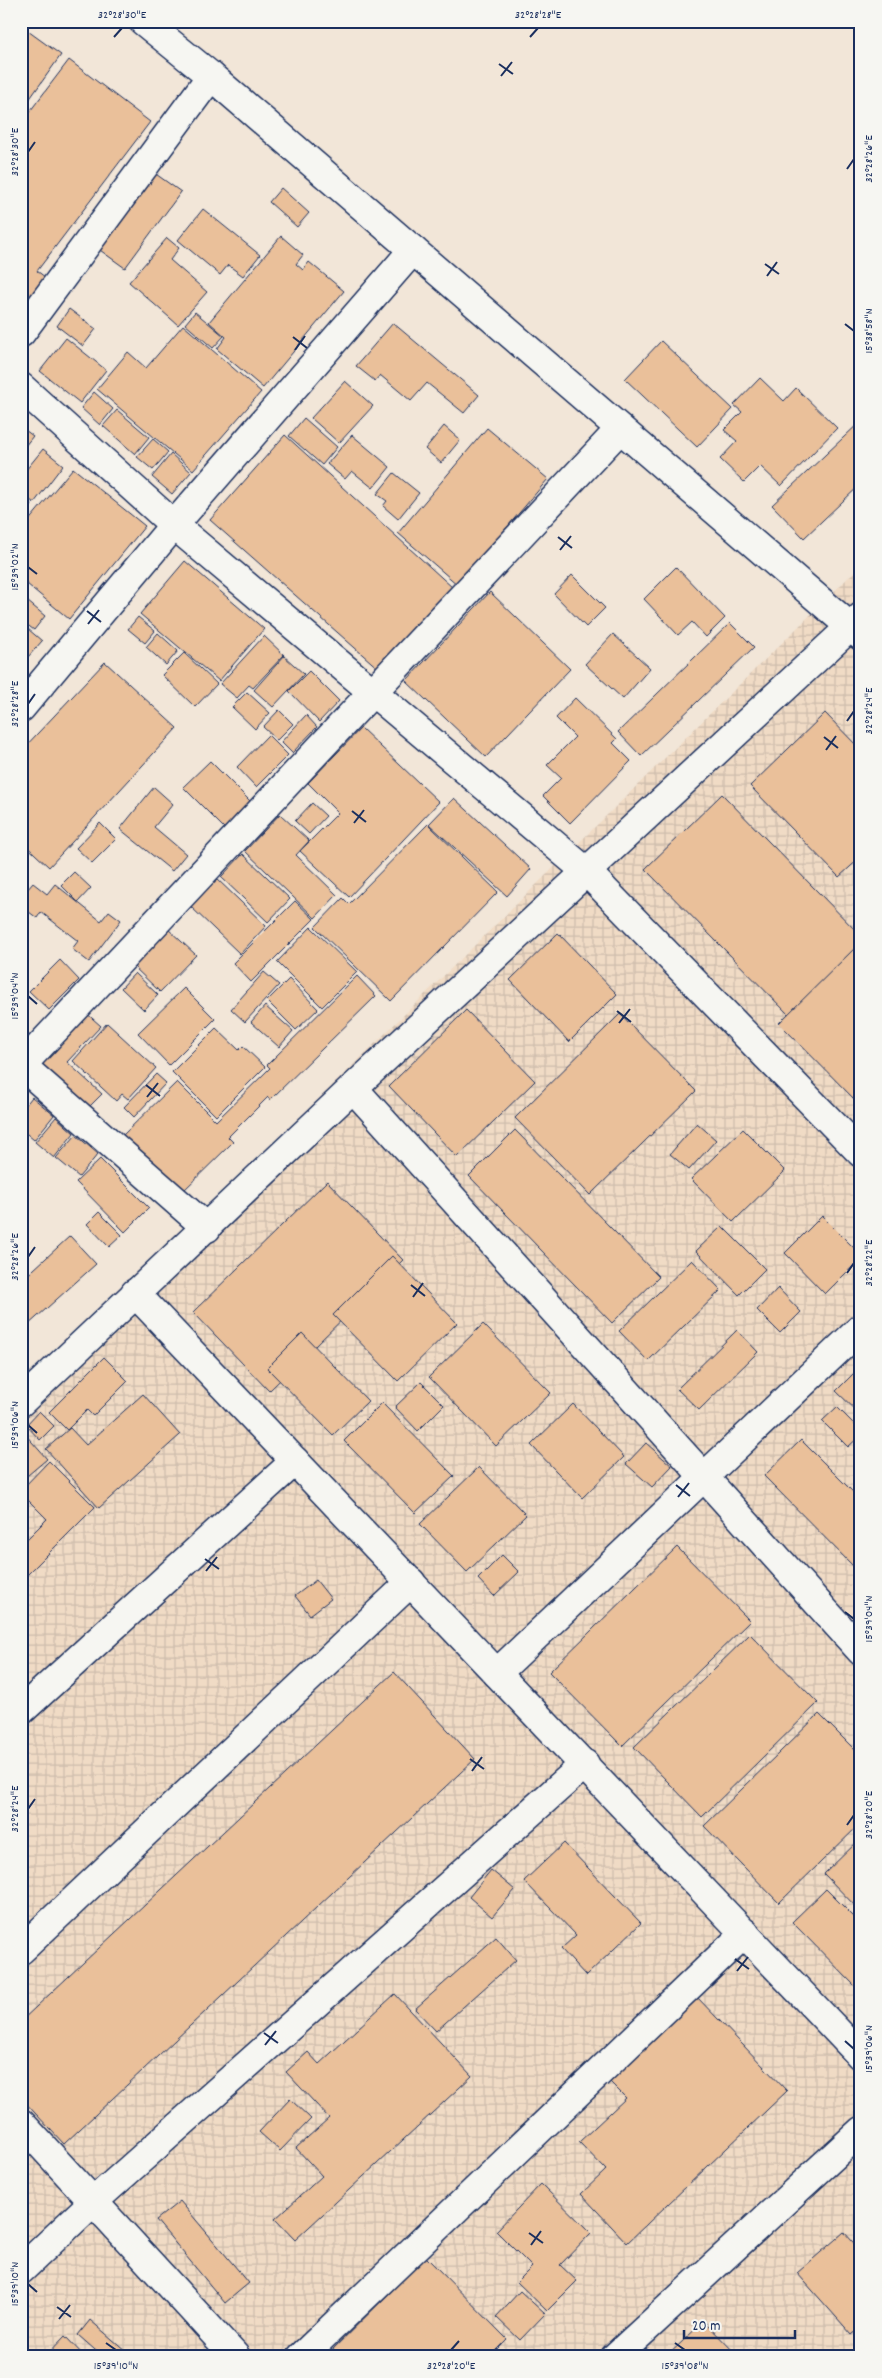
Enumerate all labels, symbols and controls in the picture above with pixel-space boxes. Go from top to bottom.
text: 32°28'30"E [98,7,147,24]
text: 32°28'28"E [515,7,562,24]
text: 32°28'30"E [7,127,24,176]
text: 32°28'26"E [861,135,878,183]
text: 15°38'58"N [861,308,878,354]
text: 15°39'02"N [7,543,24,591]
text: 32°28'28"E [7,680,24,727]
text: 32°28'24"E [861,687,878,734]
text: 15°39'04"N [7,972,24,1019]
text: 32°28'26"E [7,1233,24,1281]
text: 32°28'22"E [861,1239,878,1287]
text: 15°39'06"N [7,1401,24,1449]
text: 15°39'04"N [861,1595,878,1642]
text: 32°28'24"E [7,1785,24,1832]
text: 32°28'20"E [861,1790,878,1839]
text: 15°39'06"N [861,2025,878,2073]
text: 15°39'10"N [7,2262,24,2306]
scale bar [684,2308,796,2340]
text: 20 m [692,2316,720,2338]
text: 15°39'10"N [94,2358,138,2375]
text: 32°28'20"E [427,2358,476,2375]
text: 15°39'08"N [662,2358,708,2375]

